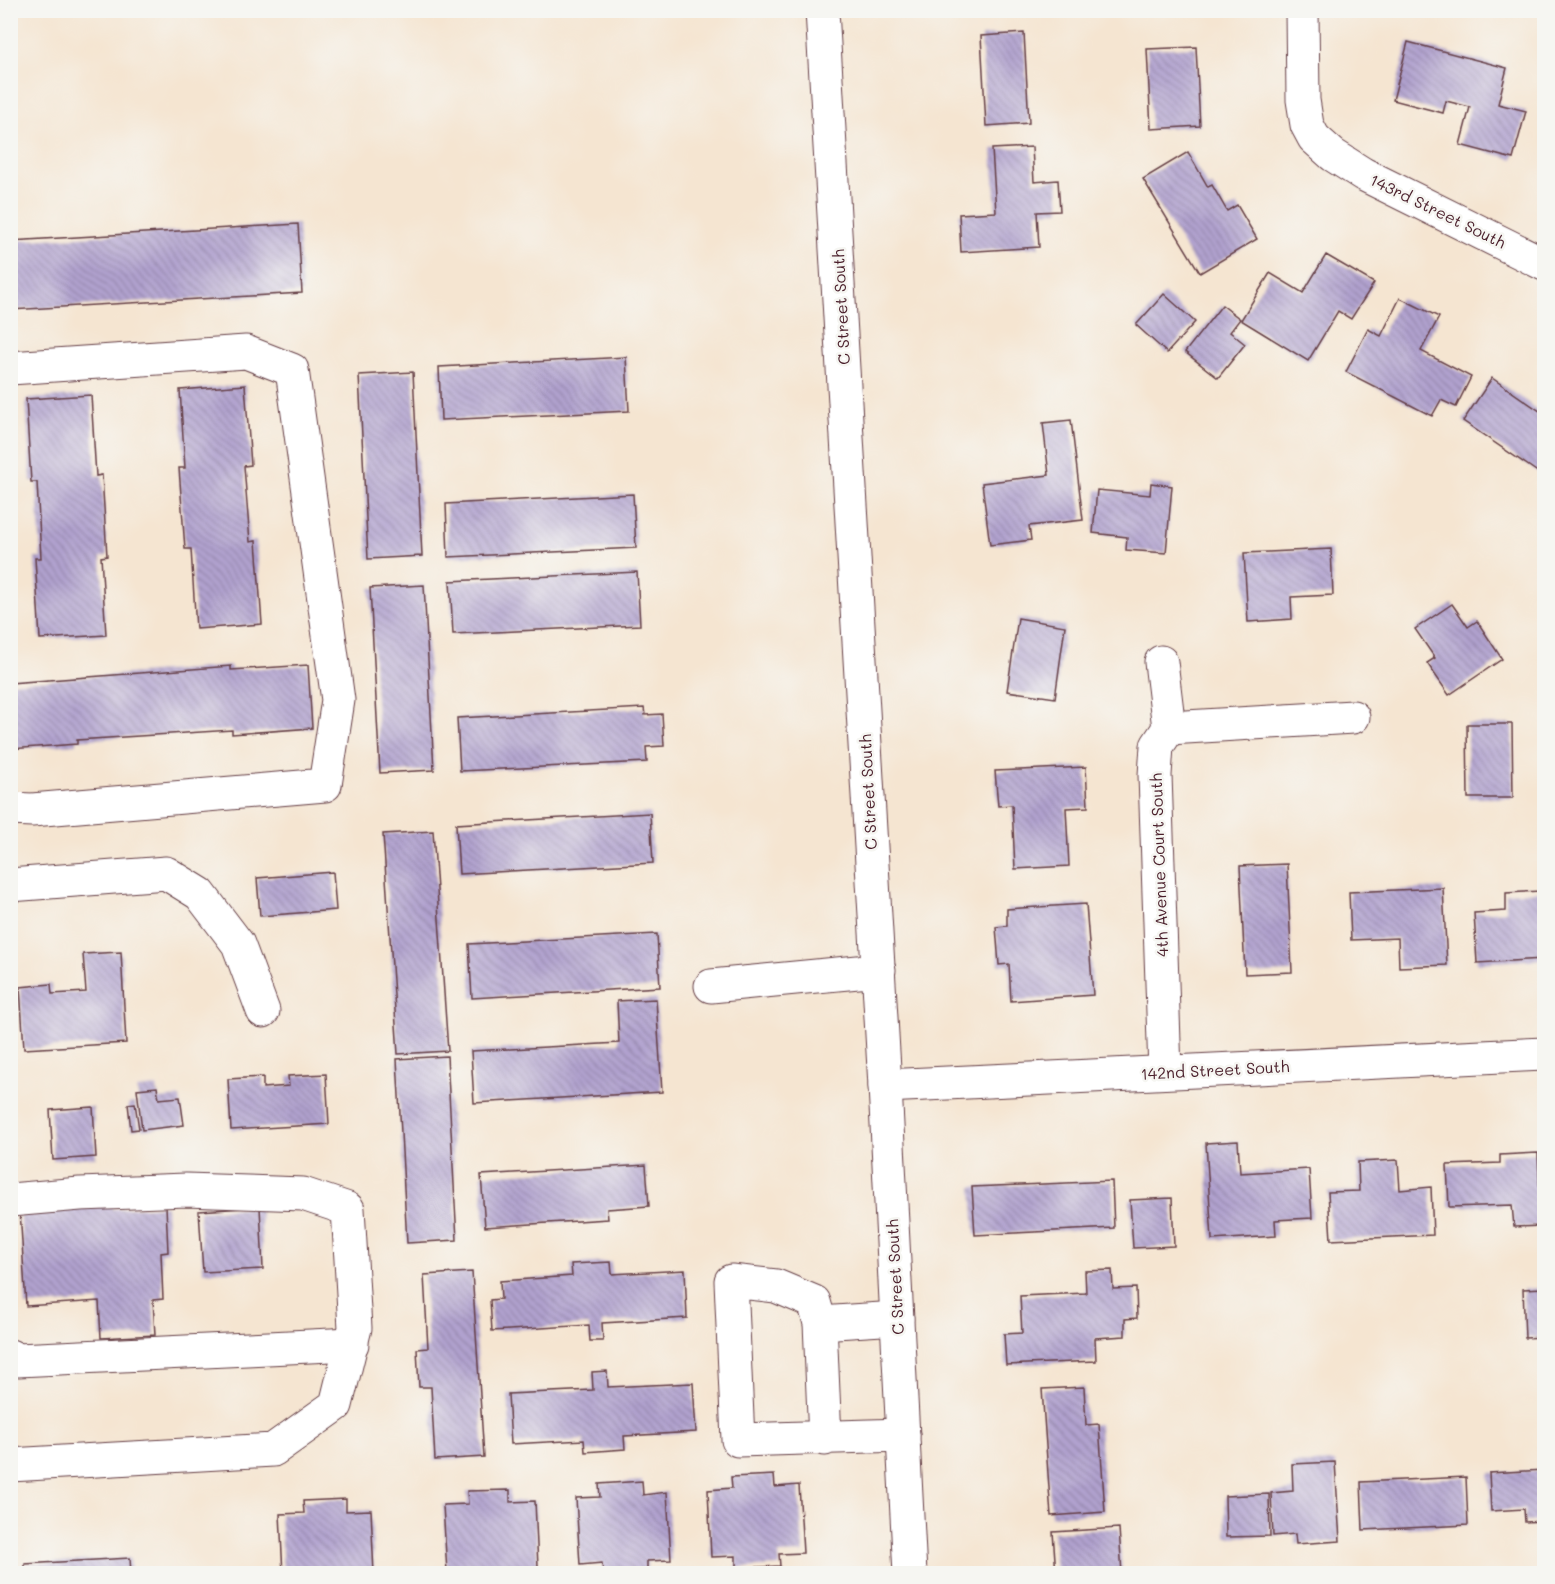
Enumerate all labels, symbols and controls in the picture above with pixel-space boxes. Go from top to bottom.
street label: 143rd Street South [1367,169,1510,253]
street label: C Street South [827,249,854,365]
street label: C Street South [854,734,881,850]
street label: 4th Avenue Court South [1145,773,1172,957]
street label: 142nd Street South [1140,1055,1290,1084]
street label: C Street South [881,1219,908,1335]

